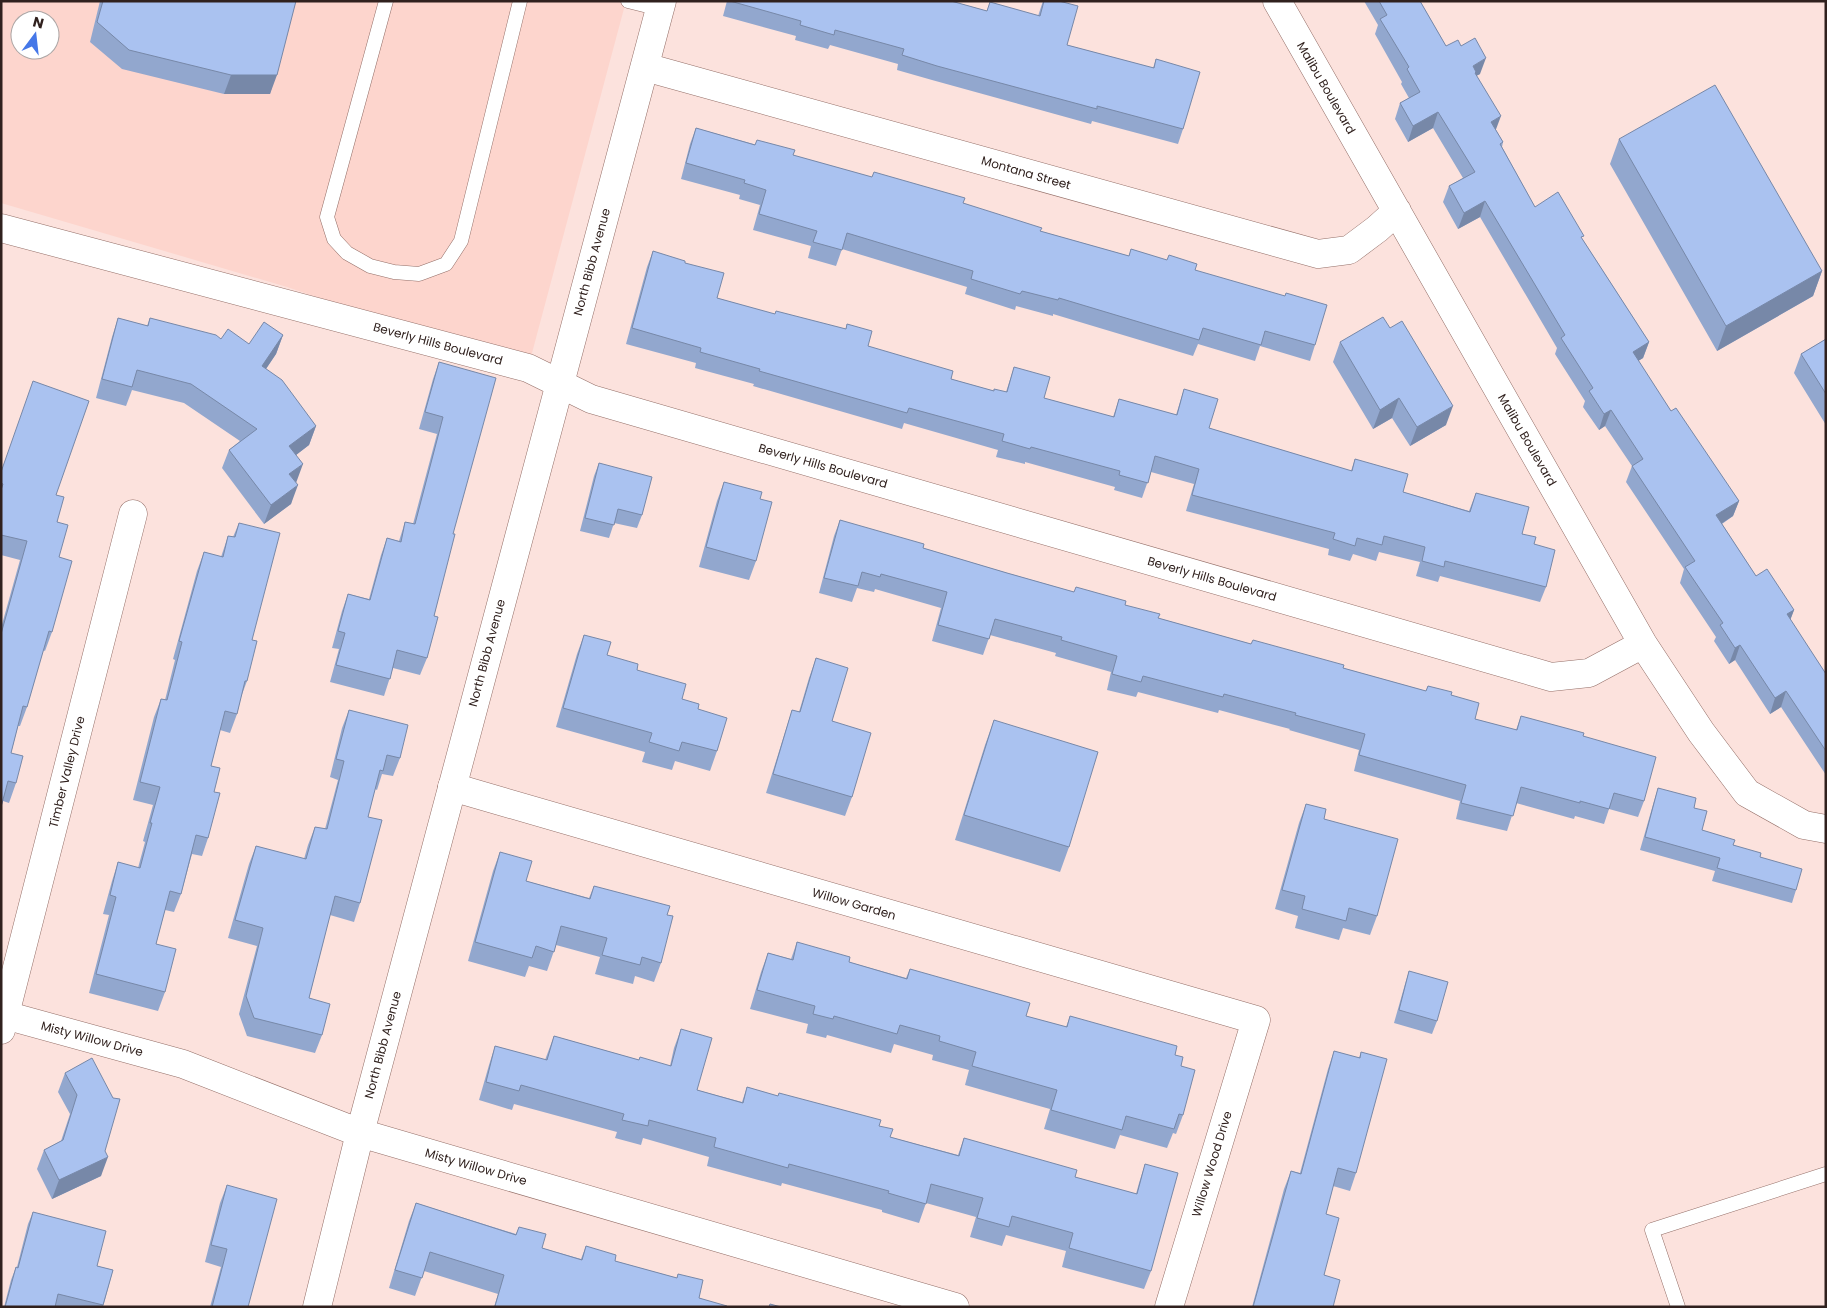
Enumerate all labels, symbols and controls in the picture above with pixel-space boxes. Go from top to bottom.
north arrow [10,10,60,60]
text: N [31,11,46,33]
street label: Malibu Boulevard [1293,39,1360,137]
street label: Montana Street [979,152,1073,193]
street label: North Bibb Avenue [569,206,614,318]
street label: Beverly Hills Boulevard [371,318,505,369]
street label: Malibu Boulevard [1494,391,1561,489]
street label: Beverly Hills Boulevard [757,439,890,492]
street label: Beverly Hills Boulevard [1146,552,1279,605]
street label: North Bibb Avenue [464,597,509,709]
street label: Timber Valley Drive [44,714,89,830]
street label: Willow Garden [810,883,898,924]
street label: North Bibb Avenue [360,989,405,1101]
street label: Misty Willow Drive [39,1017,145,1060]
street label: Willow Wood Drive [1187,1109,1236,1219]
street label: Misty Willow Drive [423,1144,529,1189]

